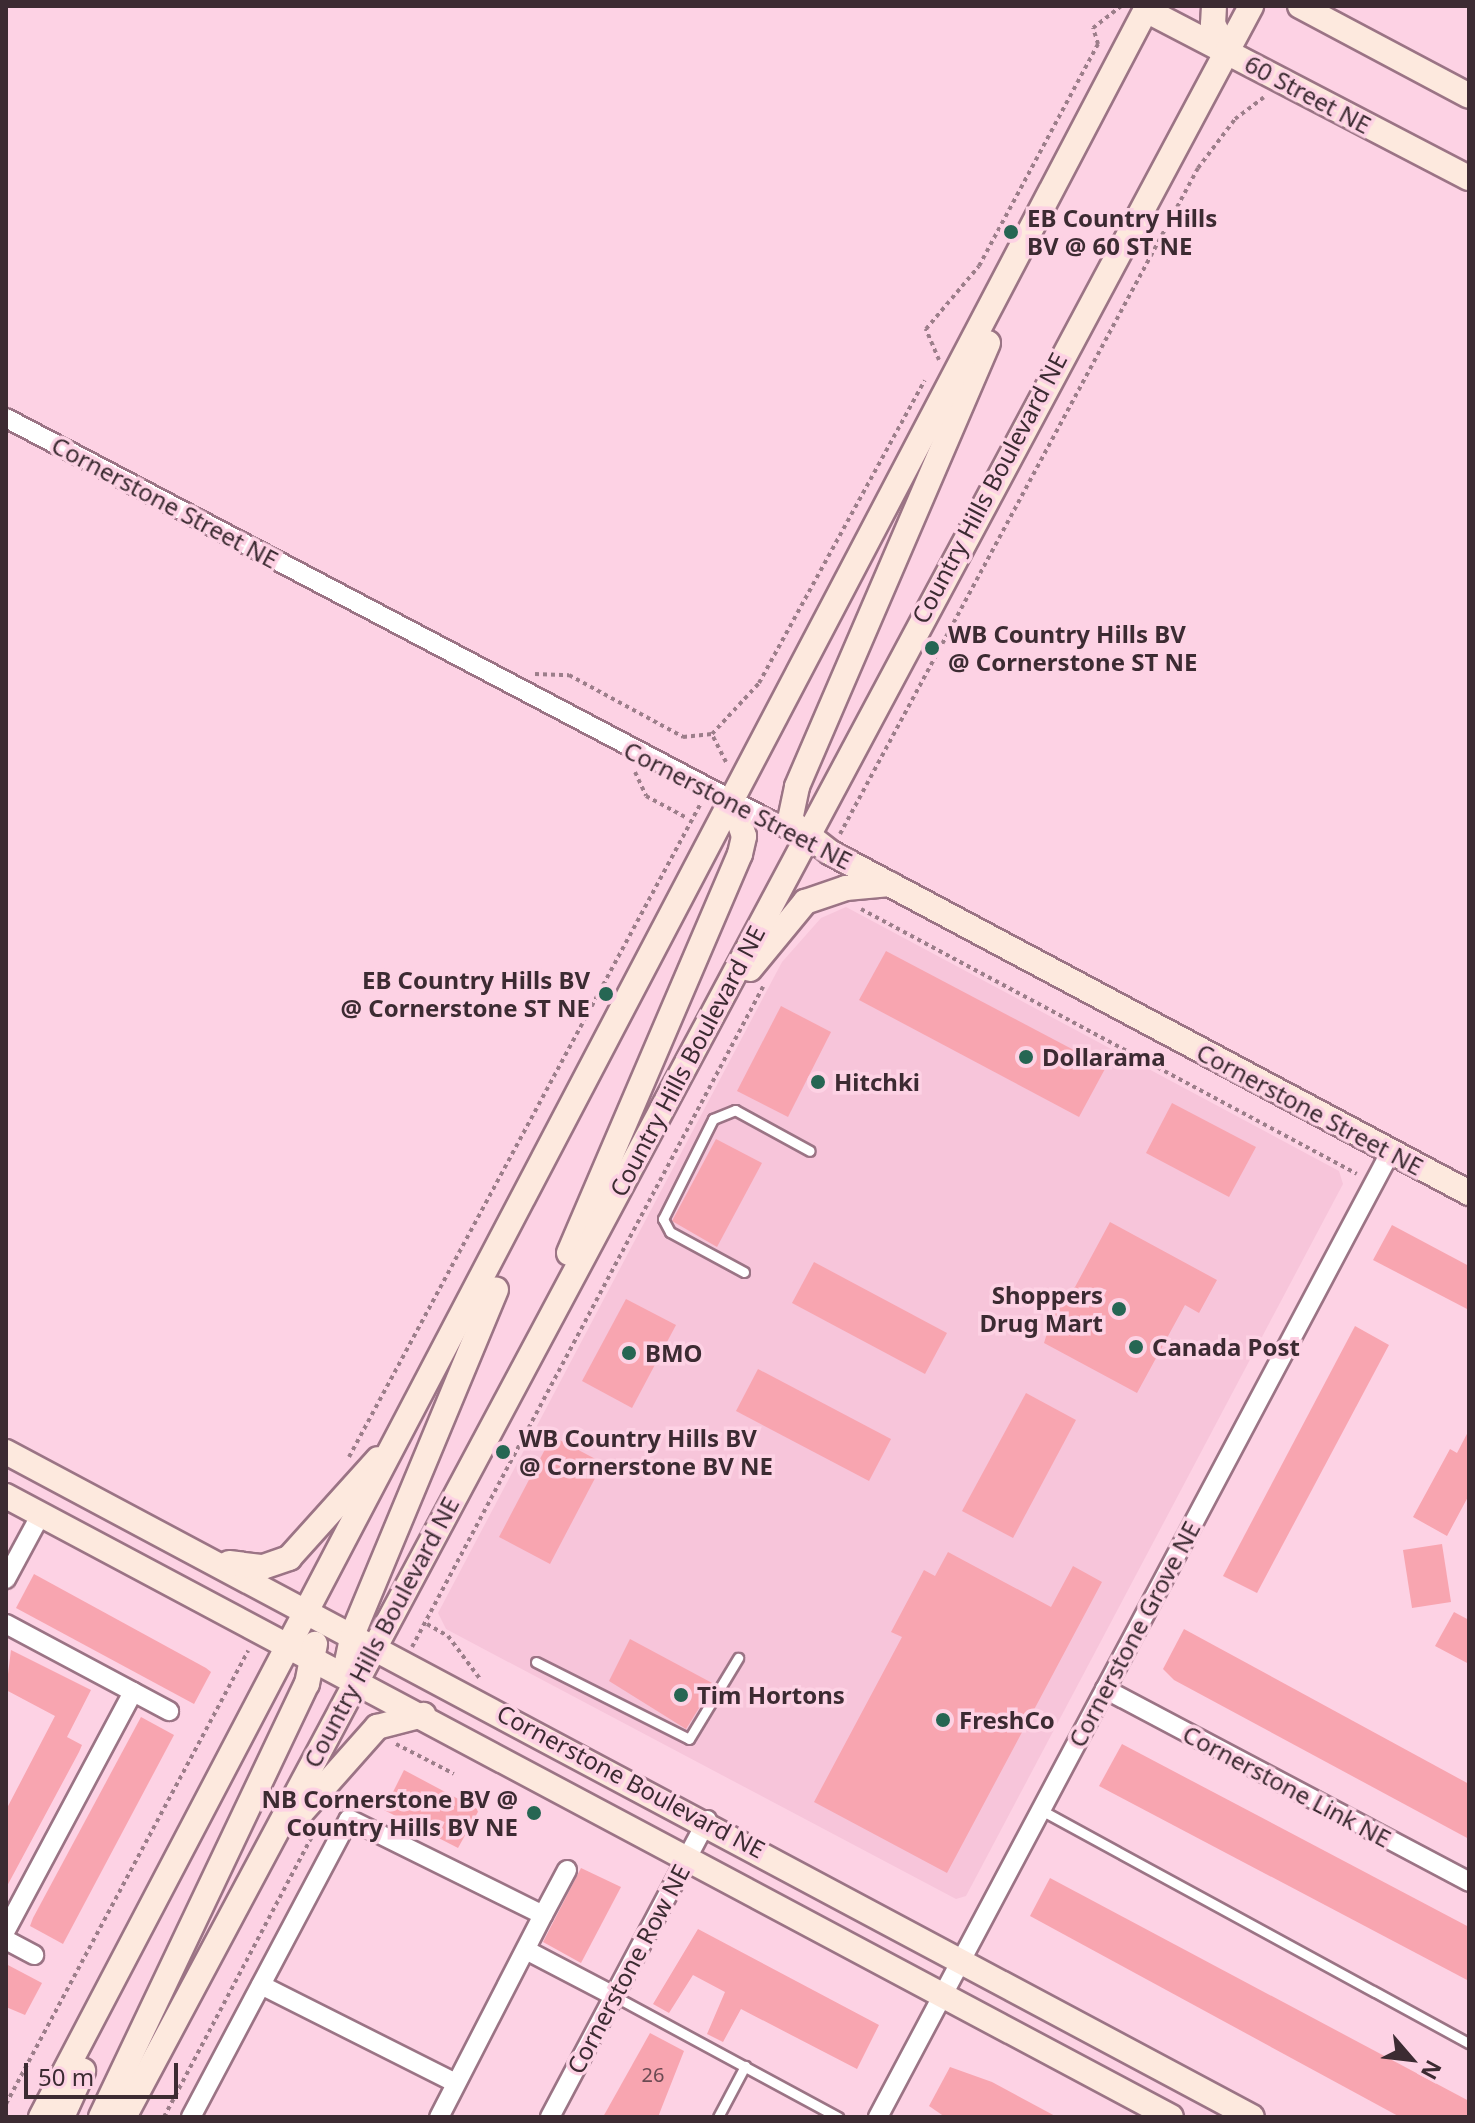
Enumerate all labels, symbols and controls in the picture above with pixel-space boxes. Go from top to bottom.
street label: 60 Street NE [1240,49,1376,139]
place label: EB Country Hills BV @ 60 ST NE [1027,204,1217,260]
marker: EB Country Hills BV @ 60 ST NE [1002,223,1020,241]
street label: Country Hills Boulevard NE [905,348,1073,628]
street label: Cornerstone Street NE [47,430,283,574]
place label: WB Country Hills BV @ Cornerstone ST NE [948,620,1197,676]
marker: WB Country Hills BV @ Cornerstone ST NE [923,639,941,657]
street label: Cornerstone Street NE [619,735,857,875]
street label: Country Hills Boulevard NE [603,921,771,1201]
place label: EB Country Hills BV @ Cornerstone ST NE [341,966,590,1022]
marker: EB Country Hills BV @ Cornerstone ST NE [597,985,615,1003]
street label: Cornerstone Street NE [1192,1037,1428,1181]
place label: Dollarama [1042,1043,1166,1071]
marker: Dollarama [1017,1048,1035,1066]
place label: Hitchki [834,1068,920,1096]
marker: Hitchki [809,1073,827,1091]
place label: Shoppers Drug Mart [980,1281,1103,1337]
marker: Shoppers Drug Mart [1110,1300,1128,1318]
place label: Canada Post [1152,1333,1300,1361]
marker: Canada Post [1127,1338,1145,1356]
place label: BMO [645,1339,703,1367]
marker: BMO [620,1344,638,1362]
place label: WB Country Hills BV @ Cornerstone BV NE [519,1424,773,1480]
marker: WB Country Hills BV @ Cornerstone BV NE [494,1443,512,1461]
street label: Country Hills Boulevard NE [297,1492,465,1772]
street label: Cornerstone Grove NE [1062,1516,1206,1752]
place label: Tim Hortons [697,1681,845,1709]
marker: Tim Hortons [672,1686,690,1704]
street label: Cornerstone Boulevard NE [492,1698,770,1864]
place label: FreshCo [959,1706,1055,1734]
marker: FreshCo [934,1711,952,1729]
street label: Cornerstone Link NE [1178,1719,1396,1853]
place label: NB Cornerstone BV @ Country Hills BV NE [262,1785,518,1841]
marker: NB Cornerstone BV @ Country Hills BV NE [525,1804,543,1822]
street label: Cornerstone Row NE [561,1859,695,2079]
north arrow [1371,2019,1451,2099]
scale bar [28,2047,182,2097]
text: N [1415,2055,1450,2085]
text: 50 m [38,2060,94,2093]
house number: 26 [642,2062,664,2086]

